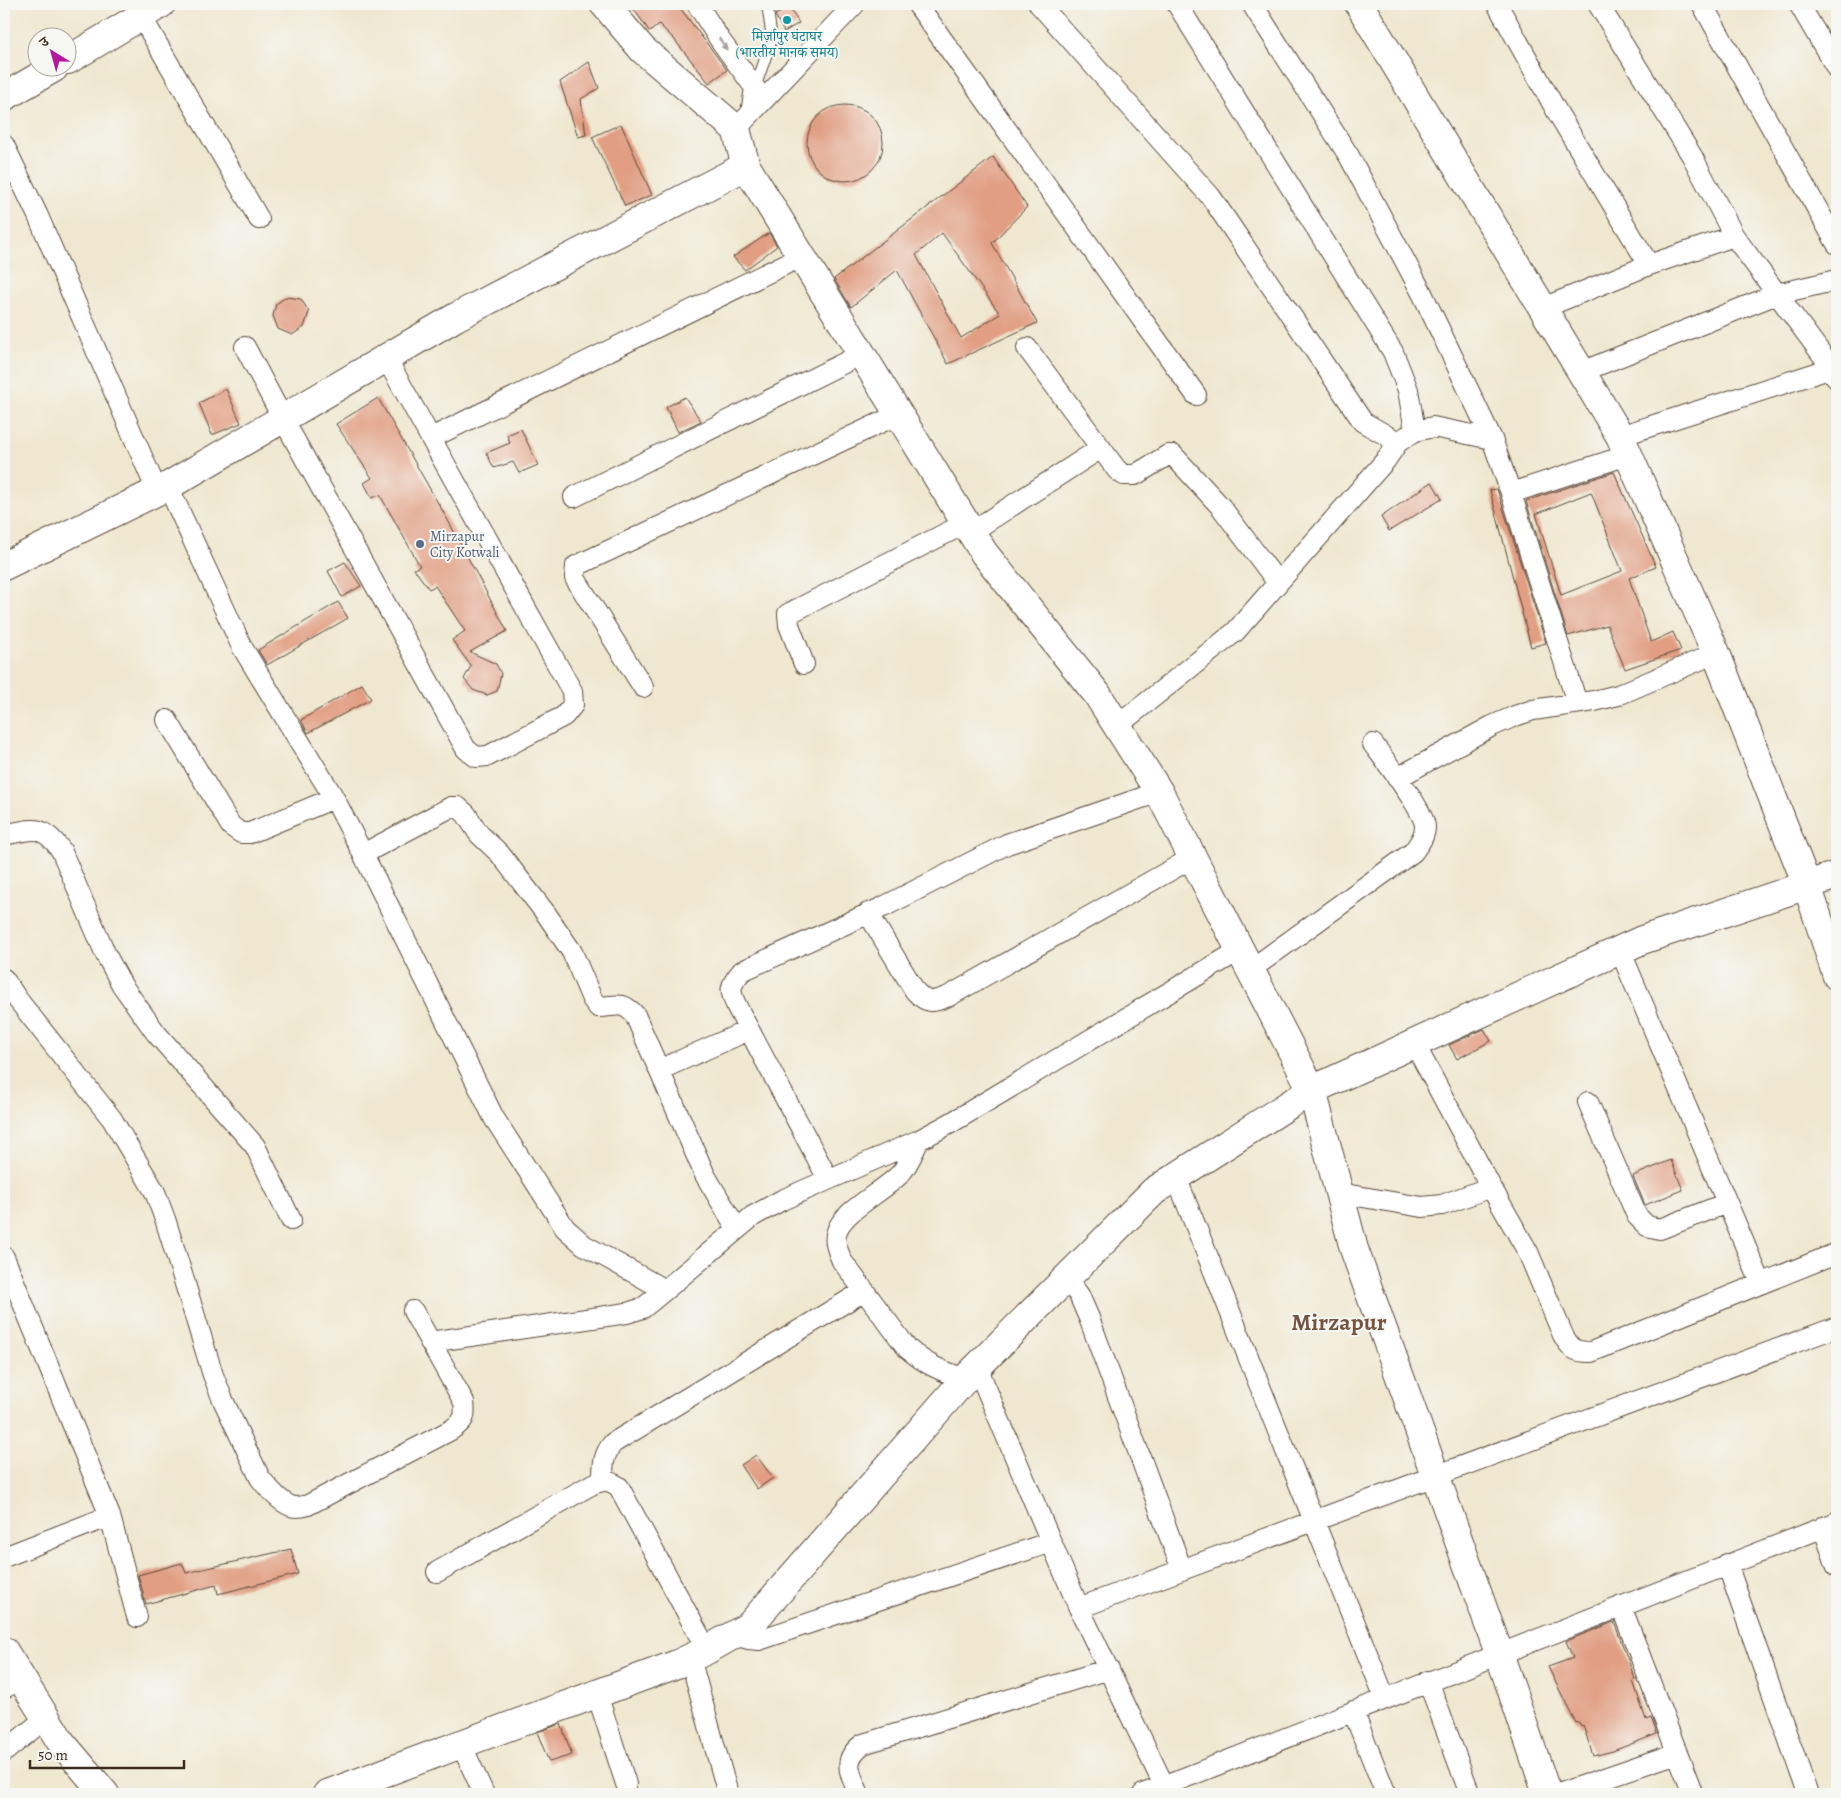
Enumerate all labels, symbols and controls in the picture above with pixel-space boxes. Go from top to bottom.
marker: मिर्ज़ापुर घंटाघर (भारतीय मानक समय) [781,14,793,26]
place label: मिर्ज़ापुर घंटाघर (भारतीय मानक समय) [736,27,839,62]
north arrow [28,28,78,78]
text: उ [35,32,54,52]
one-way arrow [718,38,728,51]
place label: Mirzapur City Kotwali [430,527,500,562]
marker: Mirzapur City Kotwali [414,538,426,550]
district label: Mirzapur [1291,1306,1387,1338]
scale bar [30,1738,184,1770]
text: 50 m [38,1745,68,1765]

